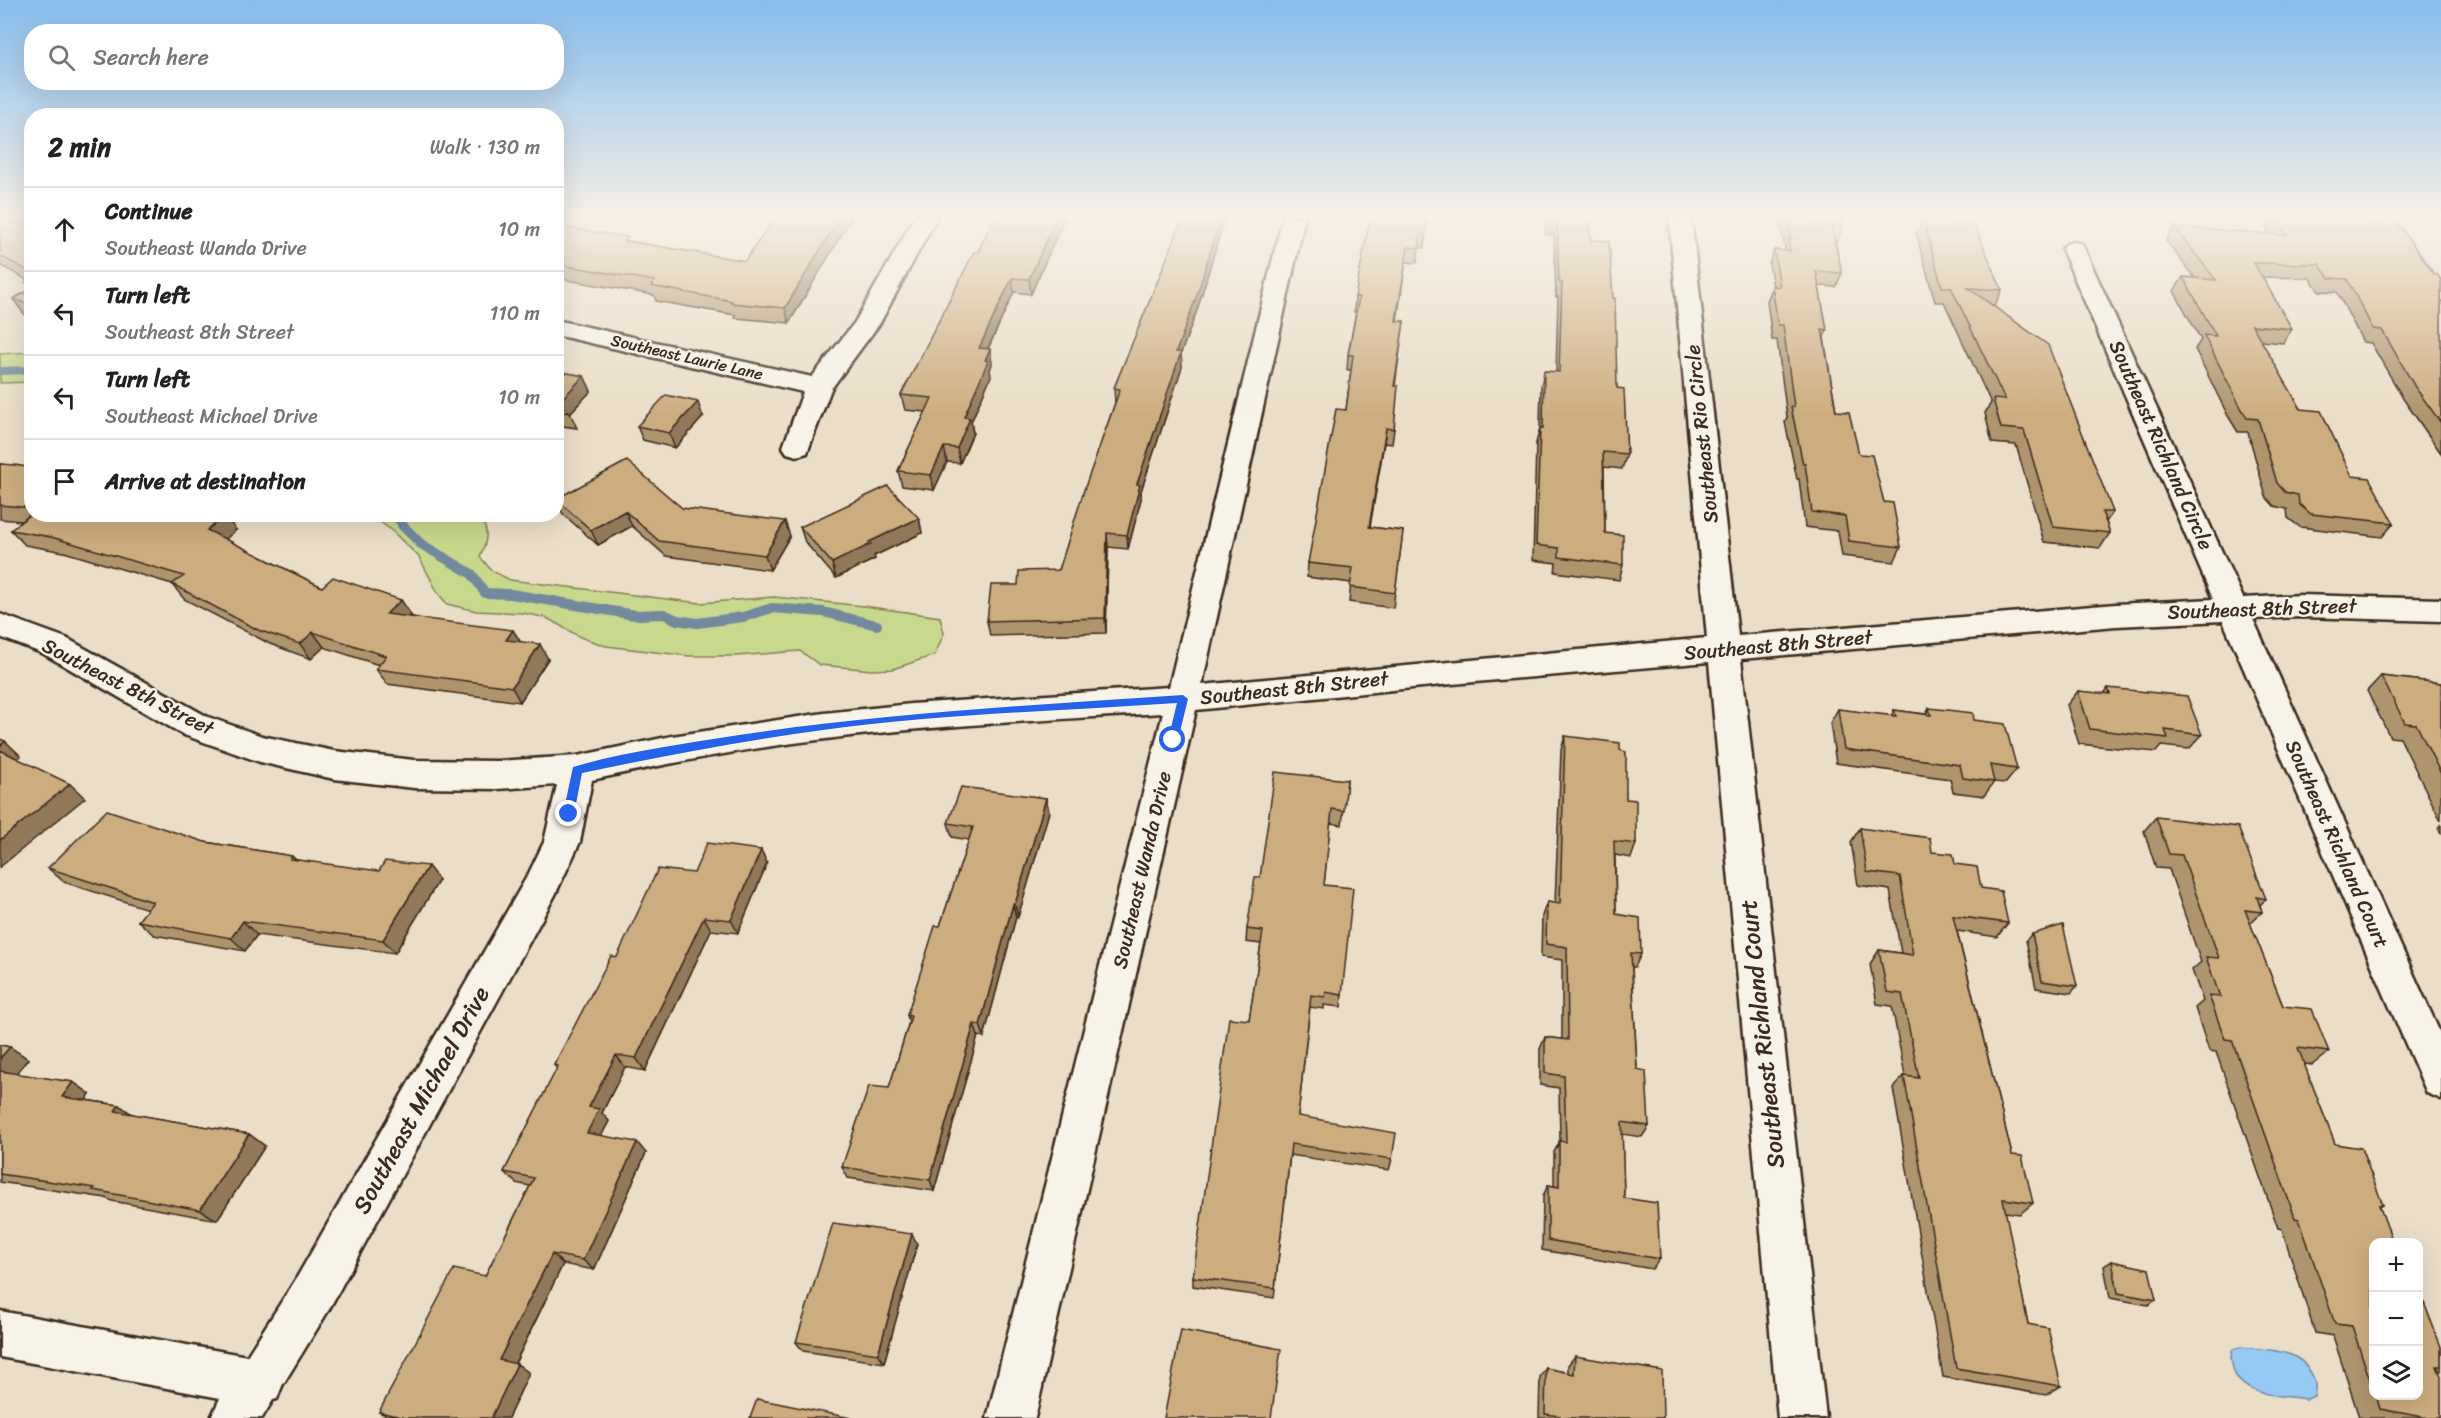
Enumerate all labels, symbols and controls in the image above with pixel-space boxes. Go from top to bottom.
search box [24,24,564,90]
text: Search here [93,38,209,77]
icon: search [45,41,78,74]
text: 2 min [48,124,111,170]
text: Walk · 130 m [430,130,540,165]
text: Continue [105,192,193,231]
text: 10 m [498,212,540,247]
icon: ahead [48,213,81,246]
text: Southeast Wanda Drive [105,231,307,266]
text: Turn left [105,276,190,315]
text: 110 m [490,296,540,331]
icon: left [48,297,81,330]
text: Southeast 8th Street [105,315,294,350]
street label: Southeast Laurie Lane [608,325,766,389]
street label: Southeast Richland Circle [2099,334,2223,556]
street label: Southeast Rio Circle [1675,343,1729,525]
text: Turn left [105,360,190,399]
text: 10 m [498,380,540,415]
icon: left [48,381,81,414]
text: Southeast Michael Drive [105,399,318,434]
text: Arrive at destination [105,462,306,501]
icon: arrive [48,465,81,498]
street label: Southeast 8th Street [2167,588,2358,630]
street label: Southeast 8th Street [1682,619,1875,671]
street label: Southeast 8th Street [36,628,221,746]
street label: Southeast 8th Street [1198,661,1391,715]
route start [1159,726,1185,752]
street label: Southeast Richland Court [2275,734,2399,954]
street label: Southeast Wanda Drive [1102,768,1182,972]
route end [555,800,581,826]
street label: Southeast Richland Court [1727,897,1797,1171]
street label: Southeast Michael Drive [341,978,501,1222]
map controls [2369,1238,2423,1400]
button: + [2369,1238,2423,1292]
button: − [2369,1292,2423,1346]
button: layers [2369,1346,2423,1400]

